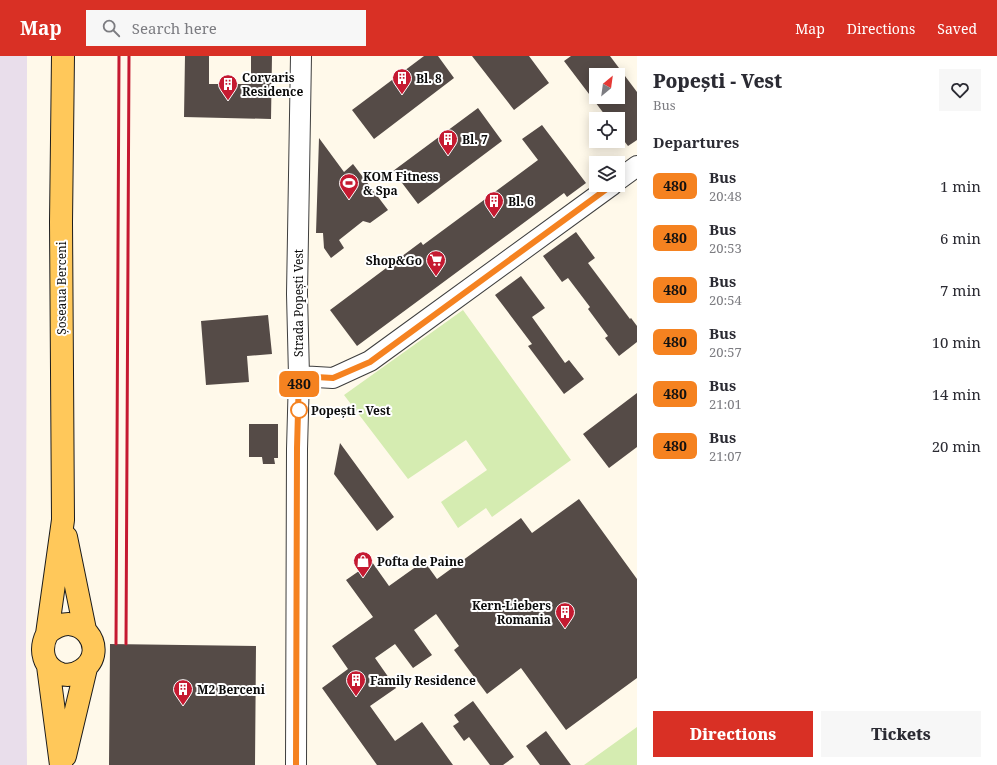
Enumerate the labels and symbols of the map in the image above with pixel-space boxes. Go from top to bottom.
building icon: Bl. 8 [391,67,413,95]
north arrow [589,68,625,104]
place label: Corvaris Residence [242,69,303,100]
place label: Bl. 8 [416,70,442,87]
building icon: Corvaris Residence [217,73,239,101]
building icon: Bl. 7 [437,128,459,156]
place label: Bl. 7 [462,131,488,148]
place label: KOM Fitness & Spa [363,168,439,199]
sports icon: KOM Fitness & Spa [338,172,360,200]
building icon: Bl. 6 [483,190,505,218]
place label: Bl. 6 [508,193,534,210]
street label: Șoseaua Berceni [53,241,70,335]
street label: Strada Popești Vest [290,249,307,357]
supermarket icon: Shop&Go [425,249,447,277]
place label: Shop&Go [366,252,422,269]
line badge: 480 [276,371,322,397]
marker: Popești - Vest [290,401,308,419]
place label: Popești - Vest [311,402,391,419]
shop icon: Pofta de Paine [352,550,374,578]
place label: Pofta de Paine [377,553,464,570]
place label: Kern-Liebers Romania [472,597,551,628]
building icon: Kern-Liebers Romania [554,601,576,629]
building icon: Family Residence [345,669,367,697]
place label: Family Residence [370,672,476,689]
building icon: M2 Berceni [172,678,194,706]
place label: M2 Berceni [197,681,266,698]

